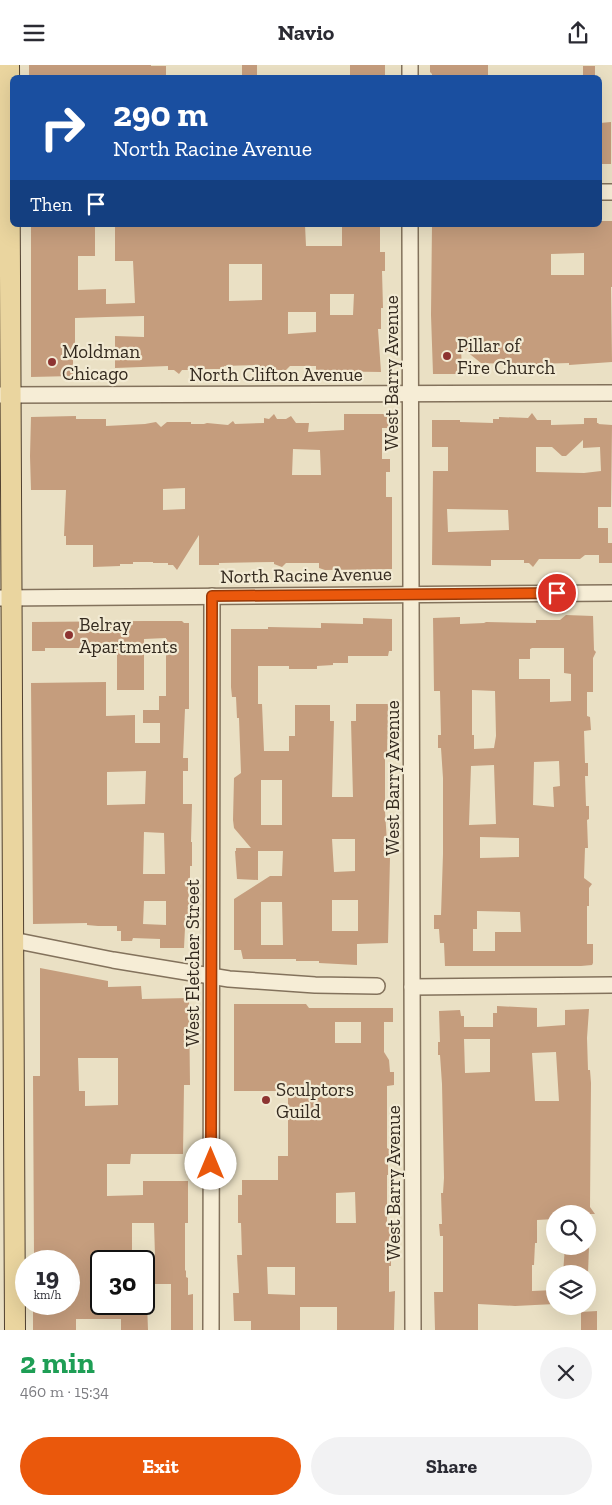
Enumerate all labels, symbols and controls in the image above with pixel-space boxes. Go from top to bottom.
icon: menu [20,19,48,47]
text: Navio [278,19,334,46]
icon: share [564,19,592,47]
text: 290 m [113,93,208,135]
icon: right [30,95,95,160]
text: North Racine Avenue [113,135,312,162]
icon: arrive [82,190,110,218]
text: Then [30,193,72,216]
street label: West Barry Avenue [380,295,403,451]
place label: Pillar of Fire Church [457,334,555,379]
place label: Moldman Chicago [62,340,140,385]
marker: Pillar of Fire Church [441,350,453,362]
marker: Moldman Chicago [46,356,58,368]
street label: North Clifton Avenue [189,363,363,386]
street label: North Racine Avenue [220,562,392,588]
pin [536,572,578,614]
icon: arrive [543,579,571,607]
place label: Belray Apartments [79,613,177,658]
marker: Belray Apartments [63,629,75,641]
street label: West Barry Avenue [381,700,404,856]
street label: West Fletcher Street [181,879,204,1047]
place label: Sculptors Guild [276,1078,354,1123]
marker: Sculptors Guild [260,1094,272,1106]
street label: West Barry Avenue [382,1105,405,1261]
position arrow [184,1137,236,1189]
map controls [546,1205,596,1315]
button: search [546,1205,596,1255]
speed limit sign: 30 [90,1250,155,1315]
text: 19 [36,1261,59,1291]
button: layers [546,1265,596,1315]
text: km/h [34,1288,61,1302]
text: 2 min [20,1345,95,1381]
button: close [540,1347,592,1399]
text: 460 m · 15:34 [20,1382,109,1401]
button: Exit [20,1437,301,1495]
button: Share [311,1437,592,1495]

